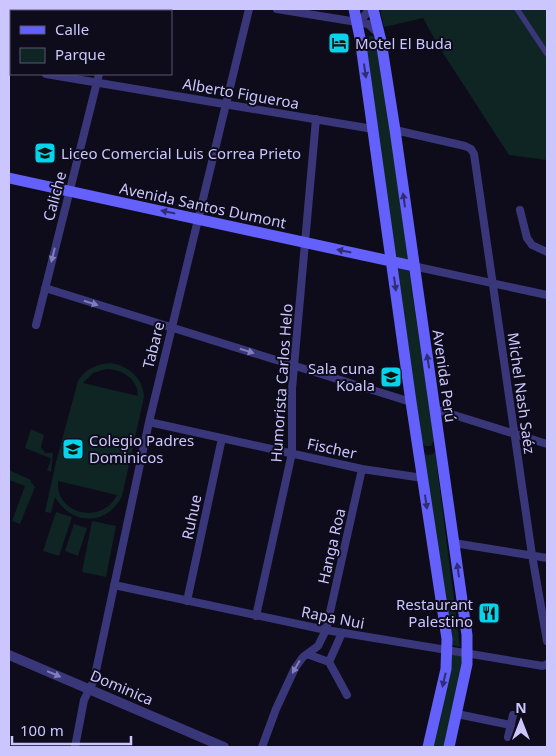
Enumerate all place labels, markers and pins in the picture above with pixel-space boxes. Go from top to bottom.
hotel icon: Motel El Buda [327,31,351,55]
place label: Motel El Buda [355,33,452,53]
school or university icon: Liceo Comercial Luis Correa Prieto [33,141,57,165]
place label: Liceo Comercial Luis Correa Prieto [61,143,301,163]
place label: Sala cuna Koala [308,358,375,395]
school or university icon: Sala cuna Koala [379,365,403,389]
place label: Colegio Padres Dominicos [89,430,194,467]
school or university icon: Colegio Padres Dominicos [61,437,85,461]
place label: Restaurant Palestino [396,594,474,631]
restaurant icon: Restaurant Palestino [477,601,501,625]

